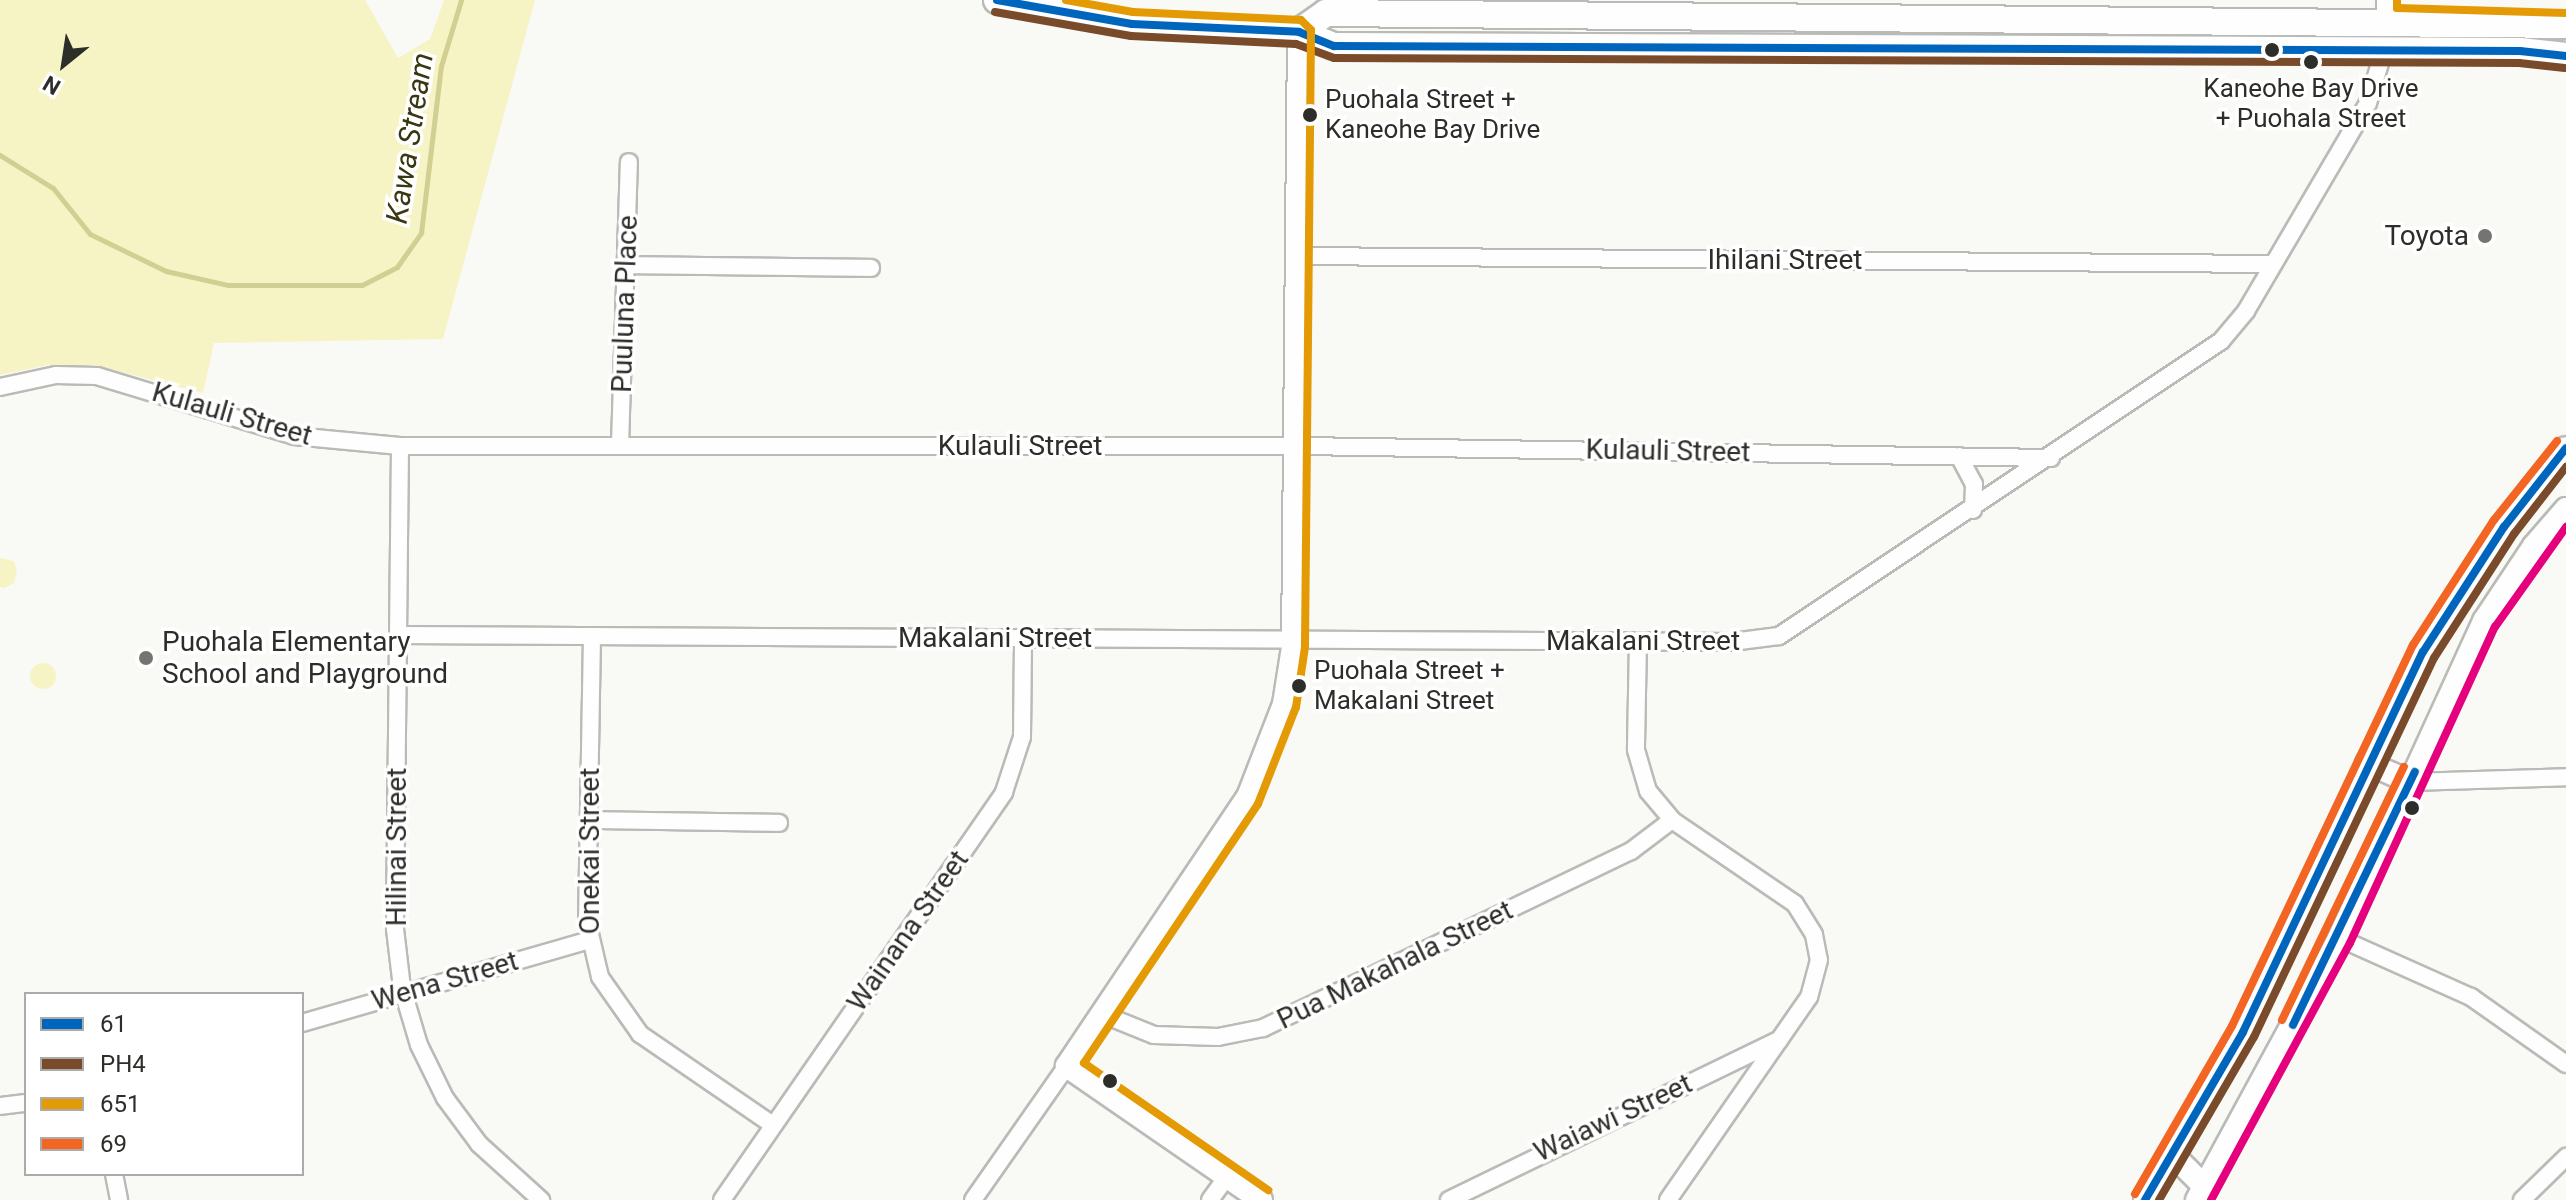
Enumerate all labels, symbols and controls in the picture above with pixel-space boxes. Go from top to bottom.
north arrow [24,24,104,104]
unlabelled marker [2264,42,2280,58]
water label: Kawa Stream [379,50,441,226]
marker: Kaneohe Bay Drive + Puohala Street [2303,54,2319,70]
text: N [39,71,65,100]
place label: Kaneohe Bay Drive + Puohala Street [2203,73,2419,134]
place label: Puohala Street + Kaneohe Bay Drive [1325,84,1540,146]
marker: Puohala Street + Kaneohe Bay Drive [1302,107,1318,123]
street label: Puuluna Place [605,215,645,393]
place label: Toyota [2384,219,2469,253]
marker: Toyota [2476,227,2494,245]
street label: Ihilani Street [1708,243,1862,277]
street label: Kulauli Street [148,375,316,453]
street label: Kulauli Street [938,429,1102,463]
street label: Kulauli Street [1585,433,1751,469]
street label: Makalani Street [898,621,1092,655]
street label: Makalani Street [1546,624,1740,658]
place label: Puohala Elementary School and Playground [162,625,448,691]
marker: Puohala Elementary School and Playground [137,649,155,667]
place label: Puohala Street + Makalani Street [1314,655,1505,716]
marker: Puohala Street + Makalani Street [1291,678,1307,694]
street label: Hilinai Street [380,768,414,926]
street label: Onekai Street [573,768,607,934]
unlabelled marker [2404,800,2420,816]
street label: Wainana Street [840,844,976,1018]
street label: Pua Makahala Street [1272,893,1518,1037]
street label: Wena Street [368,944,522,1018]
legend [24,992,304,1176]
text: 61 [100,1010,127,1038]
text: PH4 [100,1050,146,1078]
street label: Waiawi Street [1529,1067,1697,1169]
unlabelled marker [1102,1073,1118,1089]
text: 651 [100,1090,140,1118]
text: 69 [100,1130,127,1158]

